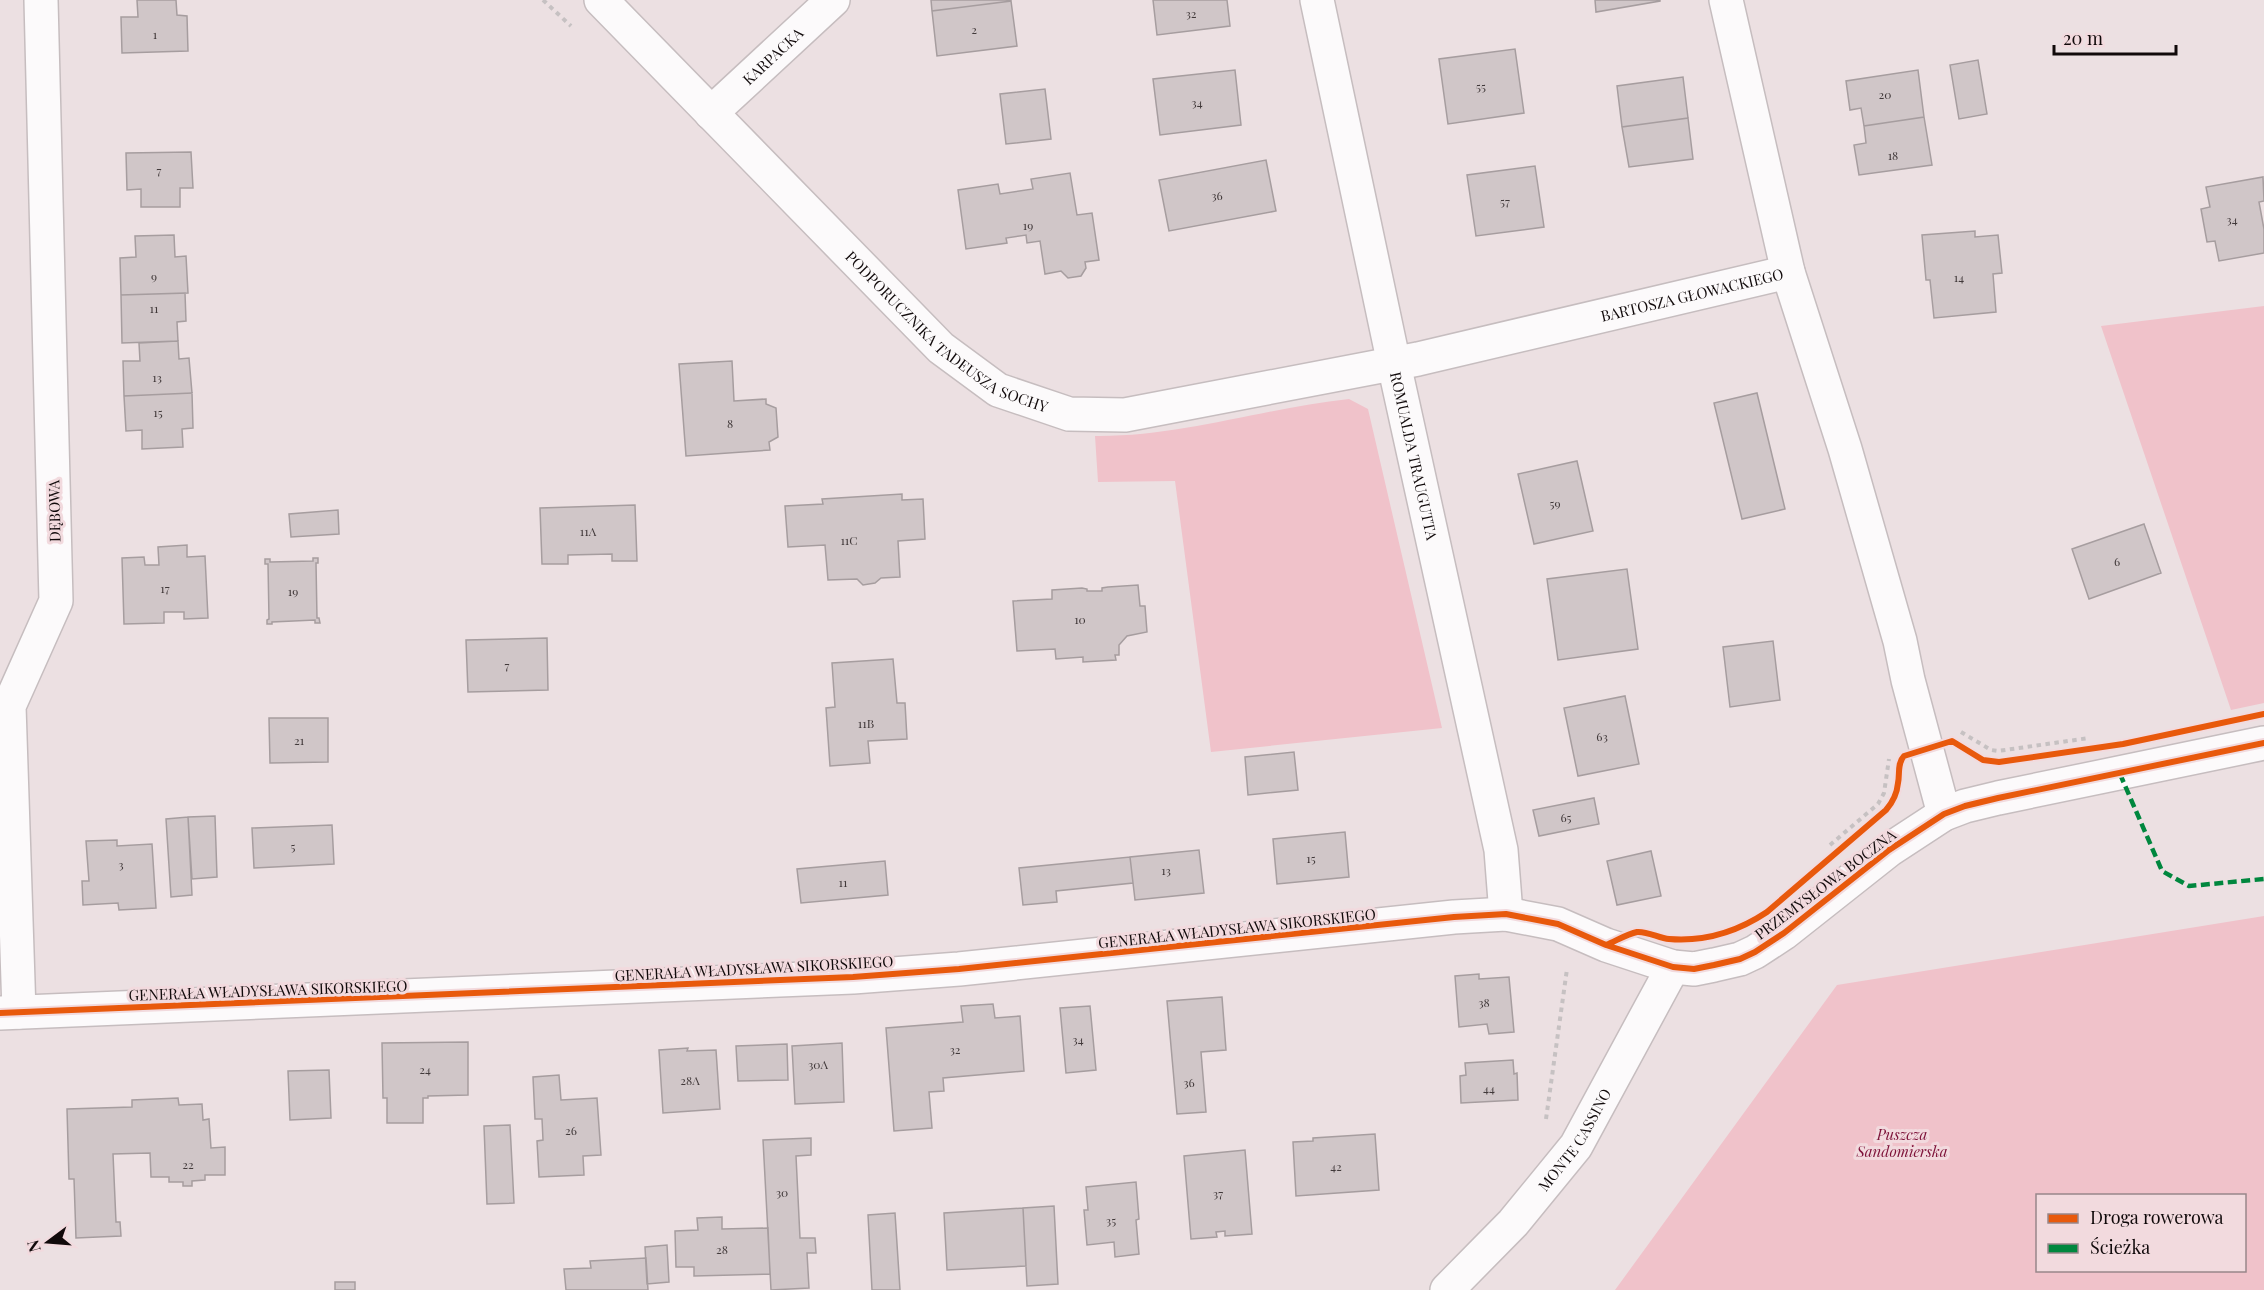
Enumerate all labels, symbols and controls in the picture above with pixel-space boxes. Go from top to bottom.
house number: 32 [1185,5,1197,21]
scale bar [2054,18,2176,56]
house number: 2 [971,21,977,37]
street label: KARPACKA [738,22,808,89]
house number: 1 [153,26,158,42]
text: 20 m [2063,26,2103,50]
house number: 55 [1476,78,1486,94]
house number: 20 [1879,86,1891,102]
house number: 34 [1191,94,1203,110]
house number: 18 [1888,147,1898,163]
house number: 7 [157,162,162,178]
house number: 36 [1211,187,1223,203]
house number: 57 [1500,193,1510,209]
house number: 34 [2226,211,2238,227]
house number: 19 [1023,217,1033,233]
street label: PODPORUCZNIKA TADEUSZA SOCHY [841,246,1051,416]
street label: BARTOSZA GŁOWACKIEGO [1599,263,1785,326]
house number: 9 [151,268,157,284]
house number: 14 [1954,269,1964,285]
house number: 11 [150,300,159,316]
house number: 13 [152,369,162,385]
street label: ROMUALDA TRAUGUTTA [1386,370,1443,542]
house number: 15 [153,404,163,420]
house number: 8 [727,415,733,431]
street label: DĘBOWA [43,479,65,542]
house number: 59 [1549,495,1561,511]
house number: 11A [580,523,597,539]
house number: 11C [840,532,858,548]
house number: 6 [2114,553,2120,569]
house number: 17 [160,580,170,596]
house number: 19 [288,583,298,599]
house number: 10 [1074,611,1086,627]
house number: 7 [505,657,510,673]
house number: 11B [858,715,874,731]
house number: 63 [1596,728,1608,744]
house number: 21 [294,732,305,748]
house number: 65 [1560,809,1572,825]
street label: PRZEMYSŁOWA BOCZNA [1750,824,1900,944]
house number: 5 [291,838,296,854]
house number: 15 [1306,850,1316,866]
house number: 3 [118,856,124,872]
house number: 13 [1161,862,1171,878]
house number: 11 [839,874,848,890]
street label: GENERAŁA WŁADYSŁAWA SIKORSKIEGO [1097,903,1377,953]
street label: GENERAŁA WŁADYSŁAWA SIKORSKIEGO [614,951,894,985]
street label: GENERAŁA WŁADYSŁAWA SIKORSKIEGO [128,975,408,1005]
house number: 38 [1478,994,1490,1010]
house number: 34 [1072,1031,1084,1047]
house number: 32 [949,1041,961,1057]
house number: 30A [808,1056,829,1072]
house number: 24 [419,1061,431,1077]
house number: 28A [680,1072,700,1088]
house number: 36 [1183,1074,1195,1090]
house number: 44 [1483,1080,1495,1096]
street label: MONTE CASSINO [1533,1085,1615,1195]
house number: 26 [565,1122,577,1138]
park label: Puszcza Sandomierska [1855,1124,1948,1161]
house number: 22 [182,1156,194,1172]
house number: 42 [1330,1158,1342,1174]
house number: 30 [776,1184,788,1200]
house number: 37 [1213,1185,1223,1201]
legend [2036,1194,2246,1272]
text: Droga rowerowa [2090,1205,2223,1229]
north arrow [18,1212,78,1272]
house number: 35 [1106,1212,1116,1228]
text: Ścieżka [2090,1235,2150,1259]
text: N [21,1237,45,1255]
house number: 28 [716,1241,728,1257]

